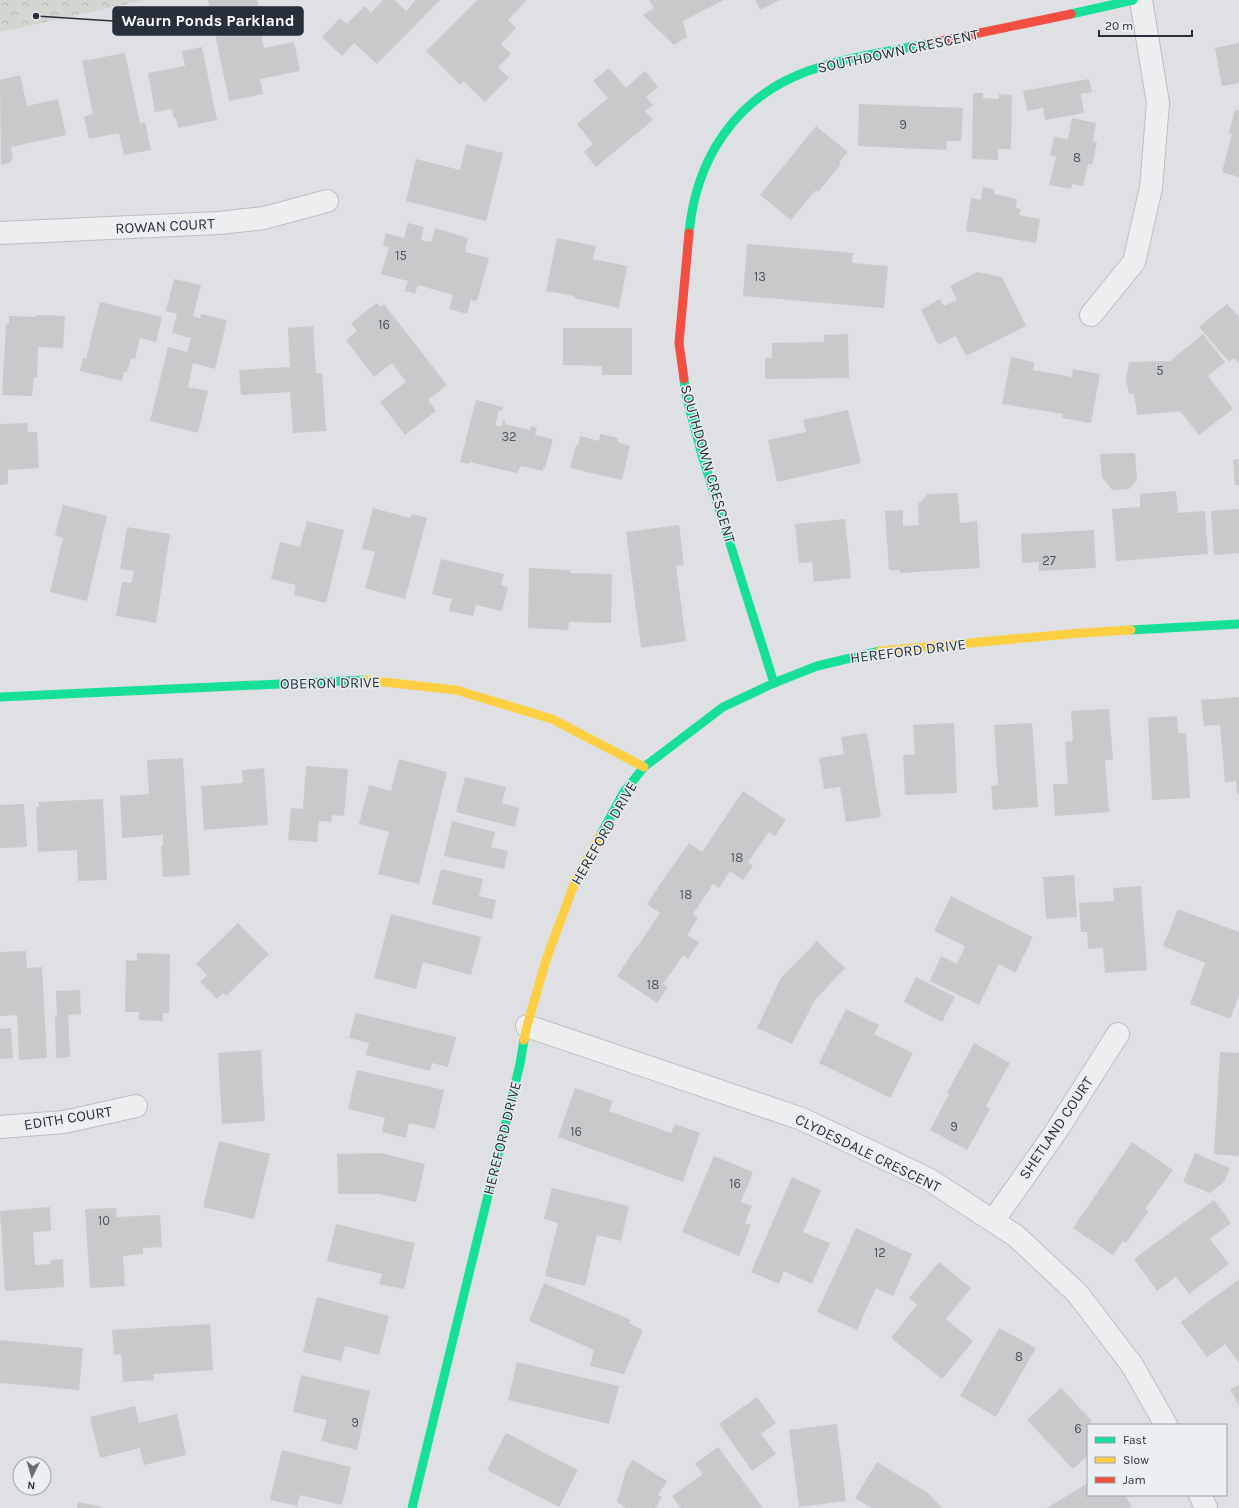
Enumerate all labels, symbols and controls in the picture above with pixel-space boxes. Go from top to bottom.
callout: Waurn Ponds Parkland [113,7,303,35]
text: Waurn Ponds Parkland [121,11,295,30]
scale bar [1099,12,1192,38]
text: 20 m [1105,19,1133,33]
street label: SOUTHDOWN CRESCENT [816,25,981,77]
house number: 9 [899,117,907,132]
house number: 8 [1073,150,1081,165]
street label: ROWAN COURT [115,214,216,238]
house number: 15 [395,248,407,263]
house number: 13 [754,269,766,284]
house number: 16 [378,317,390,332]
house number: 5 [1156,363,1164,378]
street label: SOUTHDOWN CRESCENT [677,383,739,546]
house number: 32 [501,429,517,444]
house number: 27 [1042,553,1056,568]
street label: HEREFORD DRIVE [849,635,967,667]
street label: OBERON DRIVE [280,673,380,693]
street label: HEREFORD DRIVE [567,778,641,888]
house number: 18 [731,850,743,865]
house number: 18 [680,887,692,902]
house number: 18 [647,977,659,992]
street label: SHETLAND COURT [1015,1073,1097,1183]
street label: HEREFORD DRIVE [479,1079,525,1197]
street label: EDITH COURT [23,1102,114,1134]
street label: CLYDESDALE CRESCENT [792,1110,944,1196]
house number: 9 [950,1119,958,1134]
house number: 16 [570,1124,582,1139]
house number: 16 [729,1176,741,1191]
house number: 10 [98,1213,110,1228]
house number: 12 [874,1245,886,1260]
house number: 8 [1015,1349,1023,1364]
house number: 9 [351,1415,359,1430]
house number: 6 [1074,1421,1082,1436]
legend [1087,1424,1227,1496]
text: Fast [1123,1433,1147,1447]
text: Slow [1123,1453,1149,1467]
north arrow [12,1456,52,1496]
text: Jam [1123,1473,1146,1487]
text: N [27,1479,36,1492]

